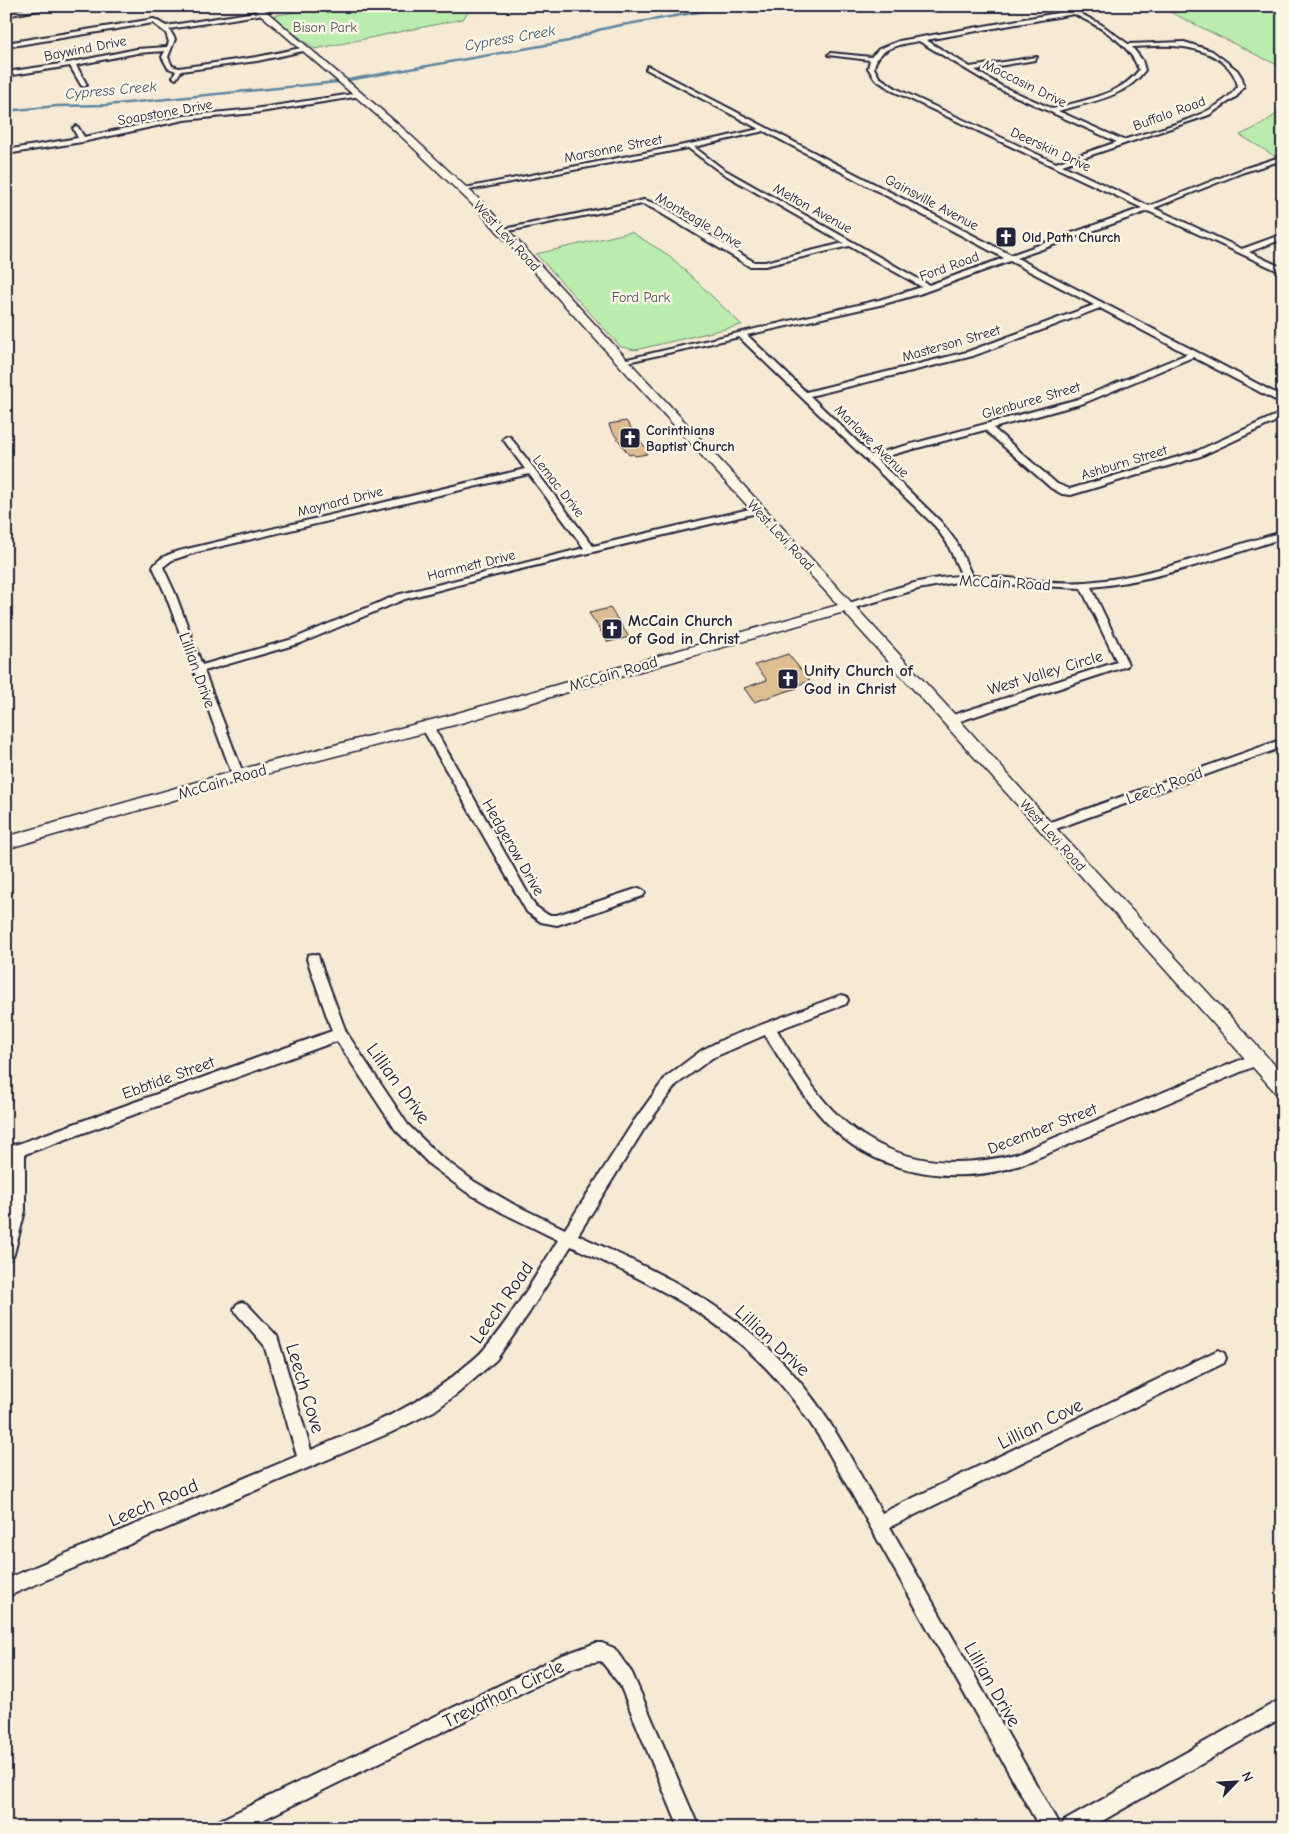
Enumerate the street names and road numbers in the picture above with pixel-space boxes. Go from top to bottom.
street label: Baywind Drive [42,32,128,65]
street label: Moccasin Drive [980,56,1070,111]
street label: Buffalo Road [1131,92,1208,134]
street label: Soapstone Drive [116,96,214,129]
street label: Deerskin Drive [1008,123,1094,175]
street label: Marsonne Street [562,130,665,166]
street label: Gainsville Avenue [882,171,981,234]
street label: Melton Avenue [770,180,855,237]
street label: Monteagle Drive [652,189,745,252]
street label: West Levi Road [470,197,544,275]
street label: Ford Road [917,248,981,285]
street label: Masterson Street [900,321,1003,366]
street label: Glenburee Street [980,378,1083,423]
street label: Marlowe Avenue [831,401,913,481]
street label: Ashburn Street [1079,441,1170,484]
street label: Lemac Drive [529,452,588,521]
street label: Maynard Drive [296,483,385,520]
street label: West Levi Road [744,496,818,574]
street label: Hammett Drive [425,546,517,585]
street label: McCain Road [959,572,1051,594]
street label: Lillian Drive [175,630,219,711]
street label: West Valley Circle [986,647,1105,699]
street label: McCain Road [567,653,660,695]
street label: McCain Road [176,761,269,803]
street label: Leech Road [1124,764,1205,808]
street label: Hedgerow Drive [478,796,548,899]
street label: West Levi Road [1016,796,1089,875]
street label: Lillian Drive [362,1039,435,1128]
street label: Ebbtide Street [120,1053,217,1103]
street label: December Street [985,1100,1100,1158]
street label: Leech Road [466,1257,538,1348]
street label: Lillian Drive [730,1301,814,1381]
street label: Leech Cove [281,1341,329,1436]
street label: Lillian Cove [994,1394,1086,1454]
street label: Leech Road [105,1474,201,1532]
street label: Lillian Drive [959,1638,1025,1731]
street label: Trevathan Circle [439,1655,568,1733]

